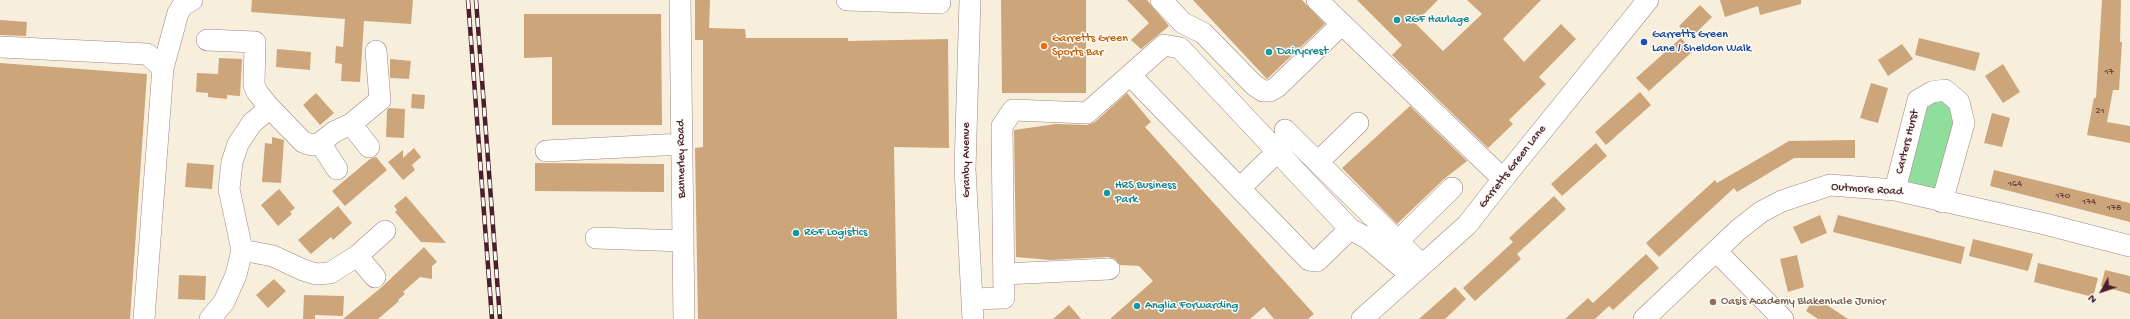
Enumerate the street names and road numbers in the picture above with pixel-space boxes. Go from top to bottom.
street label: Carters Hurst [1893,108,1923,176]
street label: Bannerley Road [674,120,690,198]
street label: Granby Avenue [960,122,974,198]
street label: Garretts Green Lane [1476,123,1550,211]
street label: Outmore Road [1831,180,1903,200]

